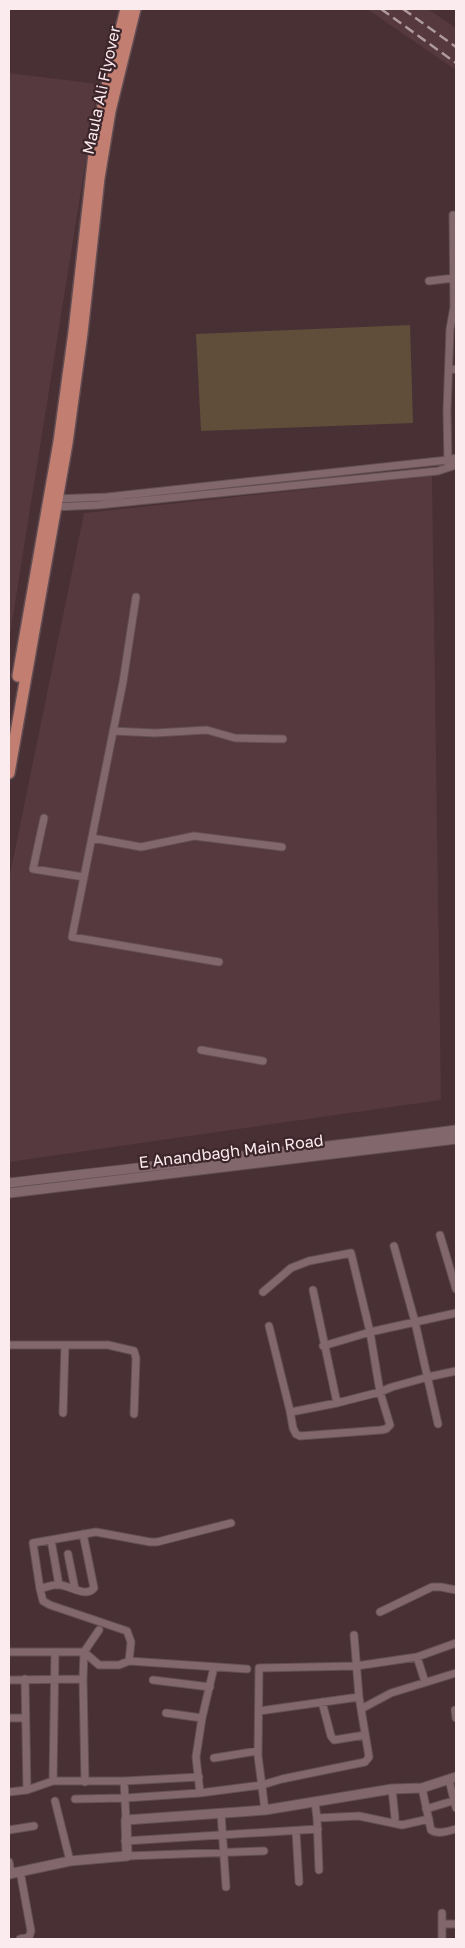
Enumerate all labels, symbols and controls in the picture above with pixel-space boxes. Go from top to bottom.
street label: Maula Ali Flyover [78,24,124,156]
street label: E Anandbagh Main Road [138,1130,324,1172]

